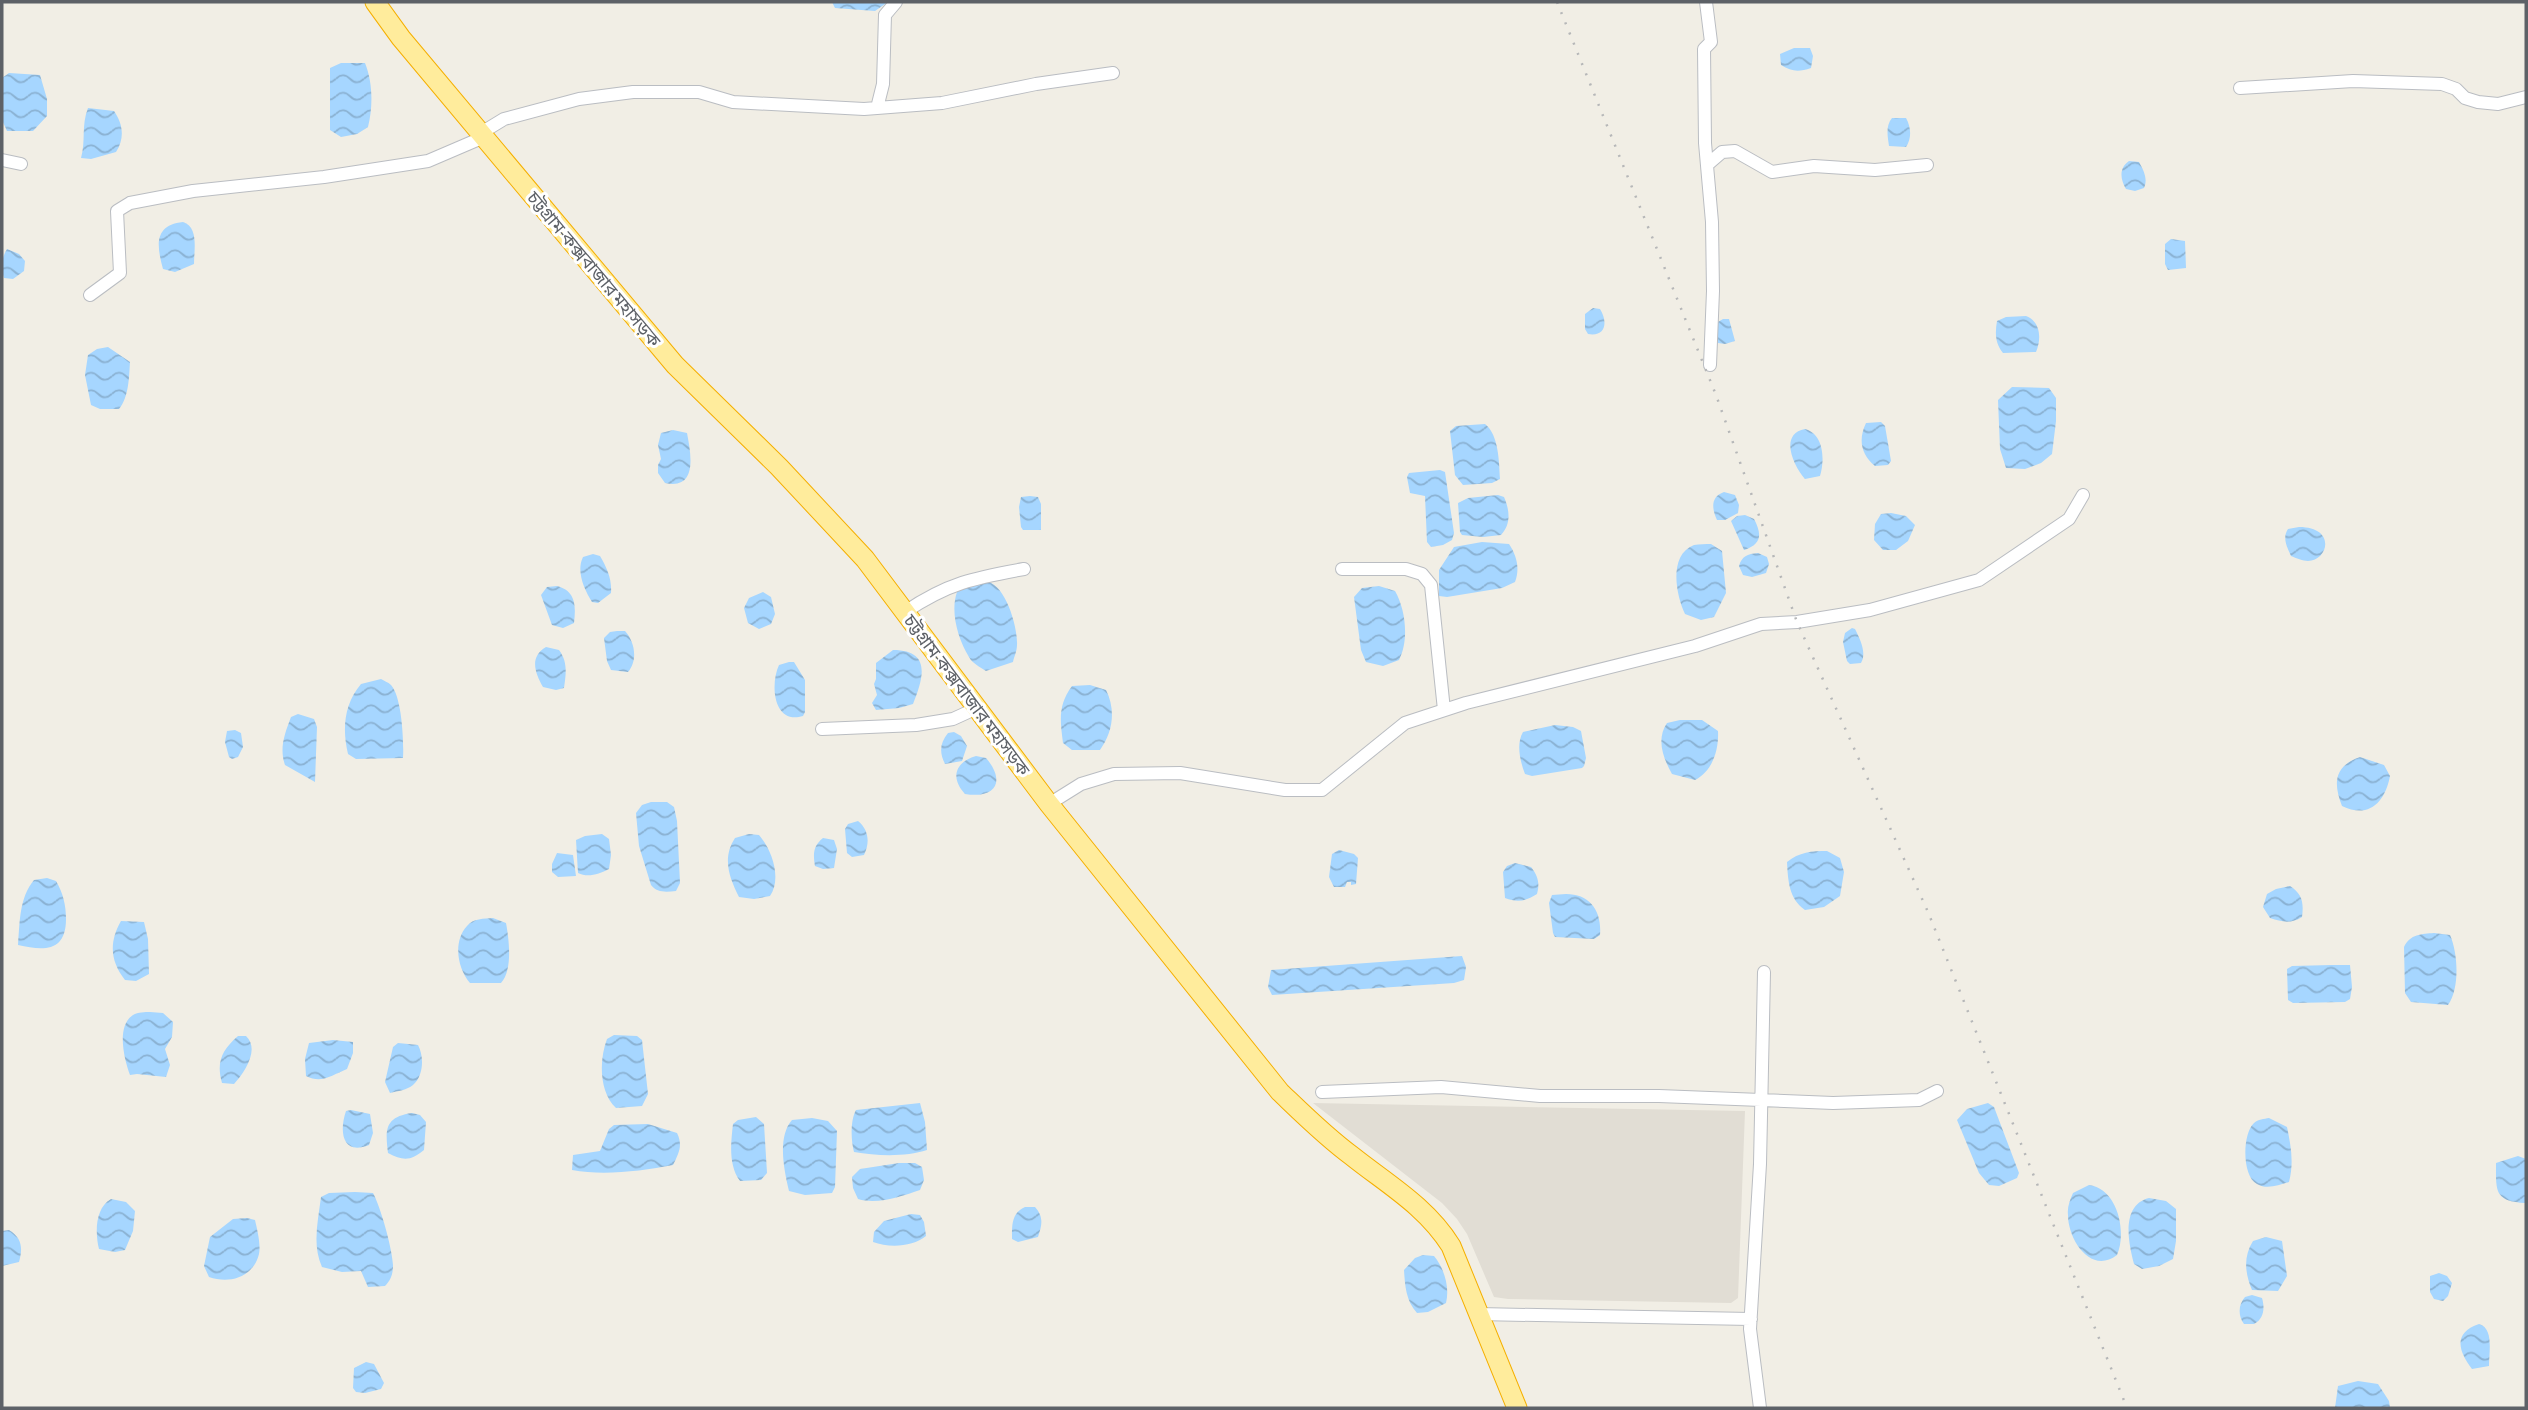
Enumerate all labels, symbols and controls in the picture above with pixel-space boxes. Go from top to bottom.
street label: চট্টগ্রাম-কক্সবাজার মহাসড়ক [522,186,665,351]
street label: চট্টগ্রাম-কক্সবাজার মহাসড়ক [899,610,1035,780]

